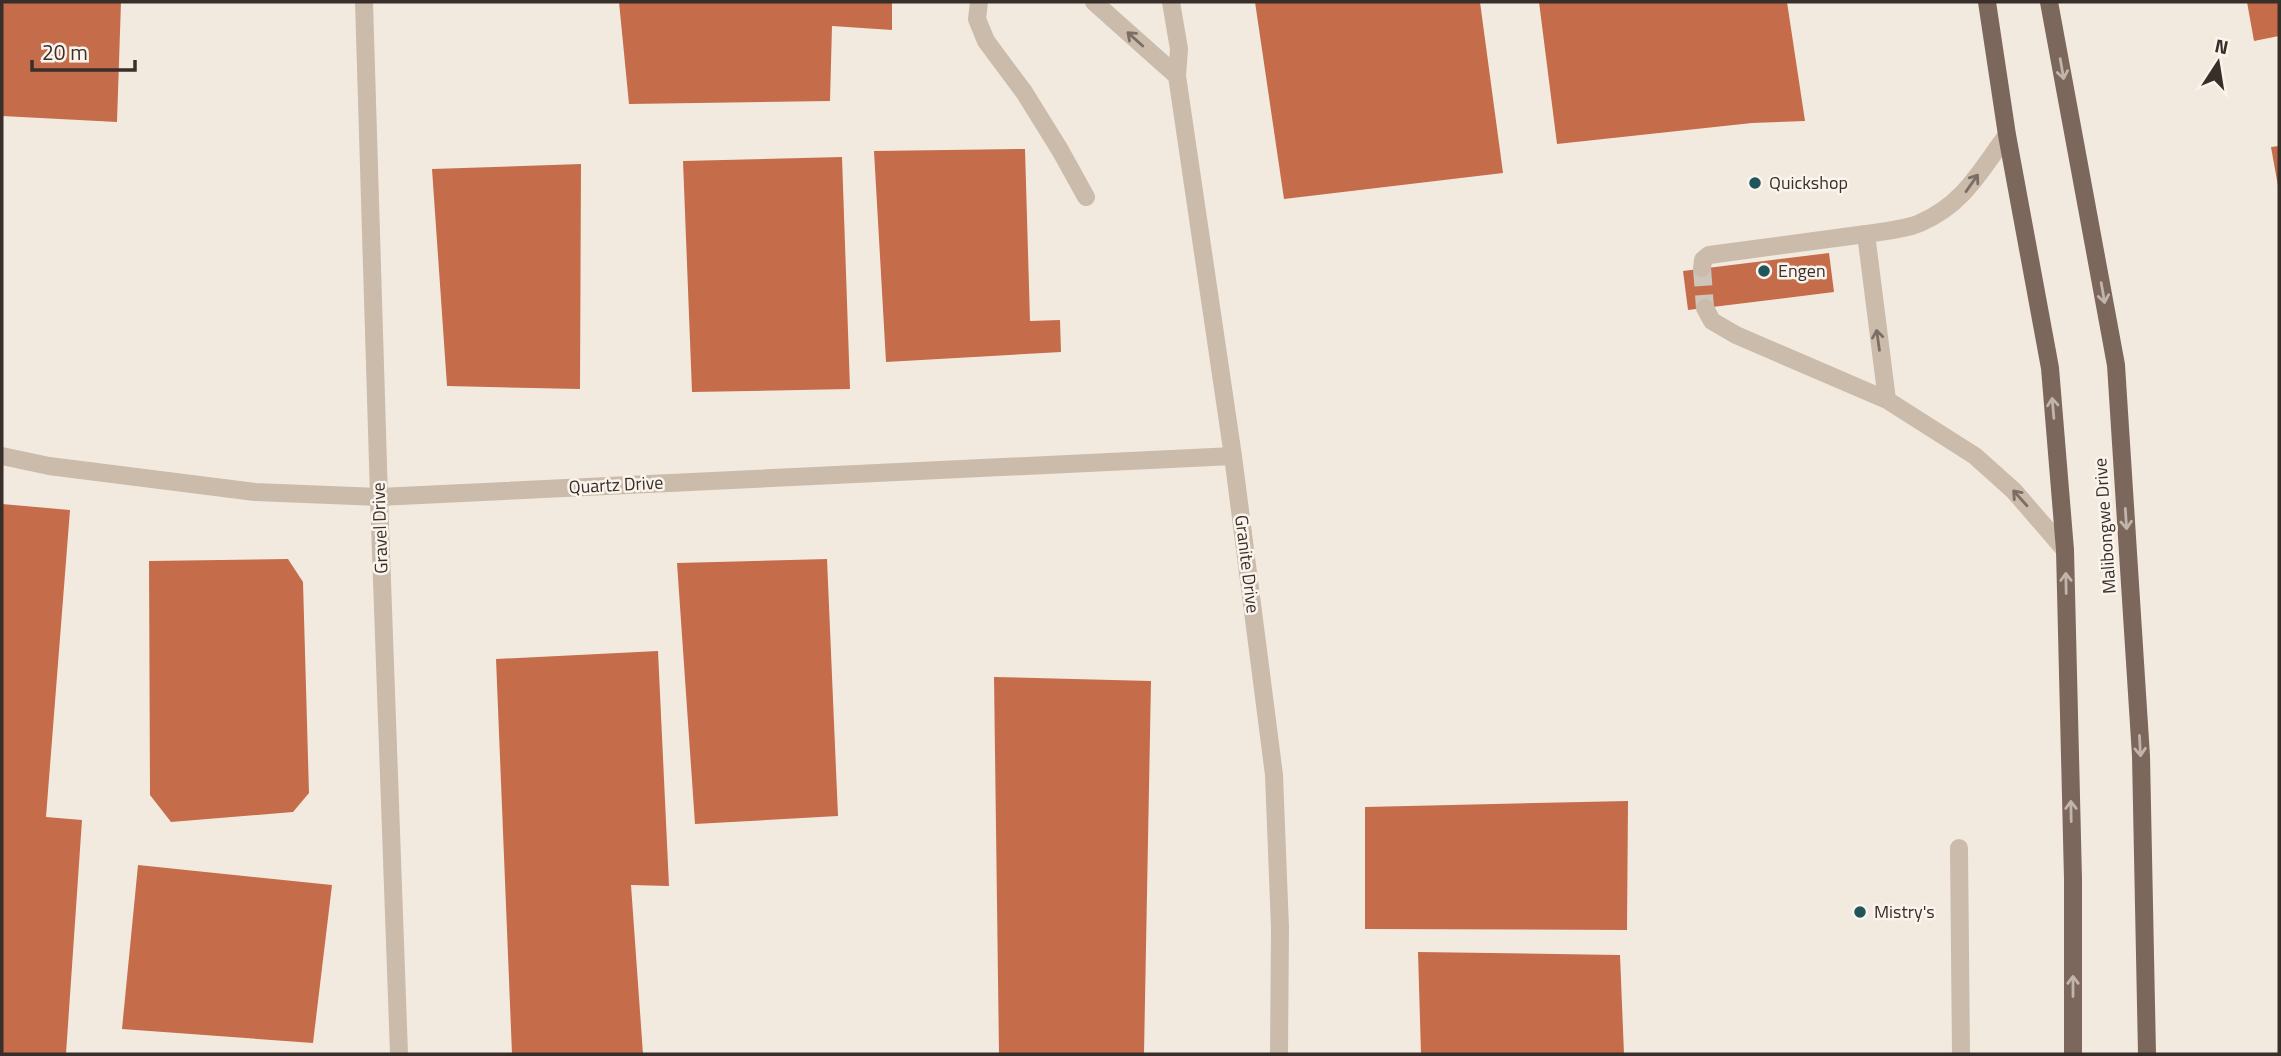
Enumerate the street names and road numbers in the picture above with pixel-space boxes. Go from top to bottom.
street label: Malibongwe Drive [2086,457,2123,595]
street label: Quartz Drive [568,469,664,500]
street label: Gravel Drive [364,482,395,574]
street label: Granite Drive [1228,513,1267,615]

